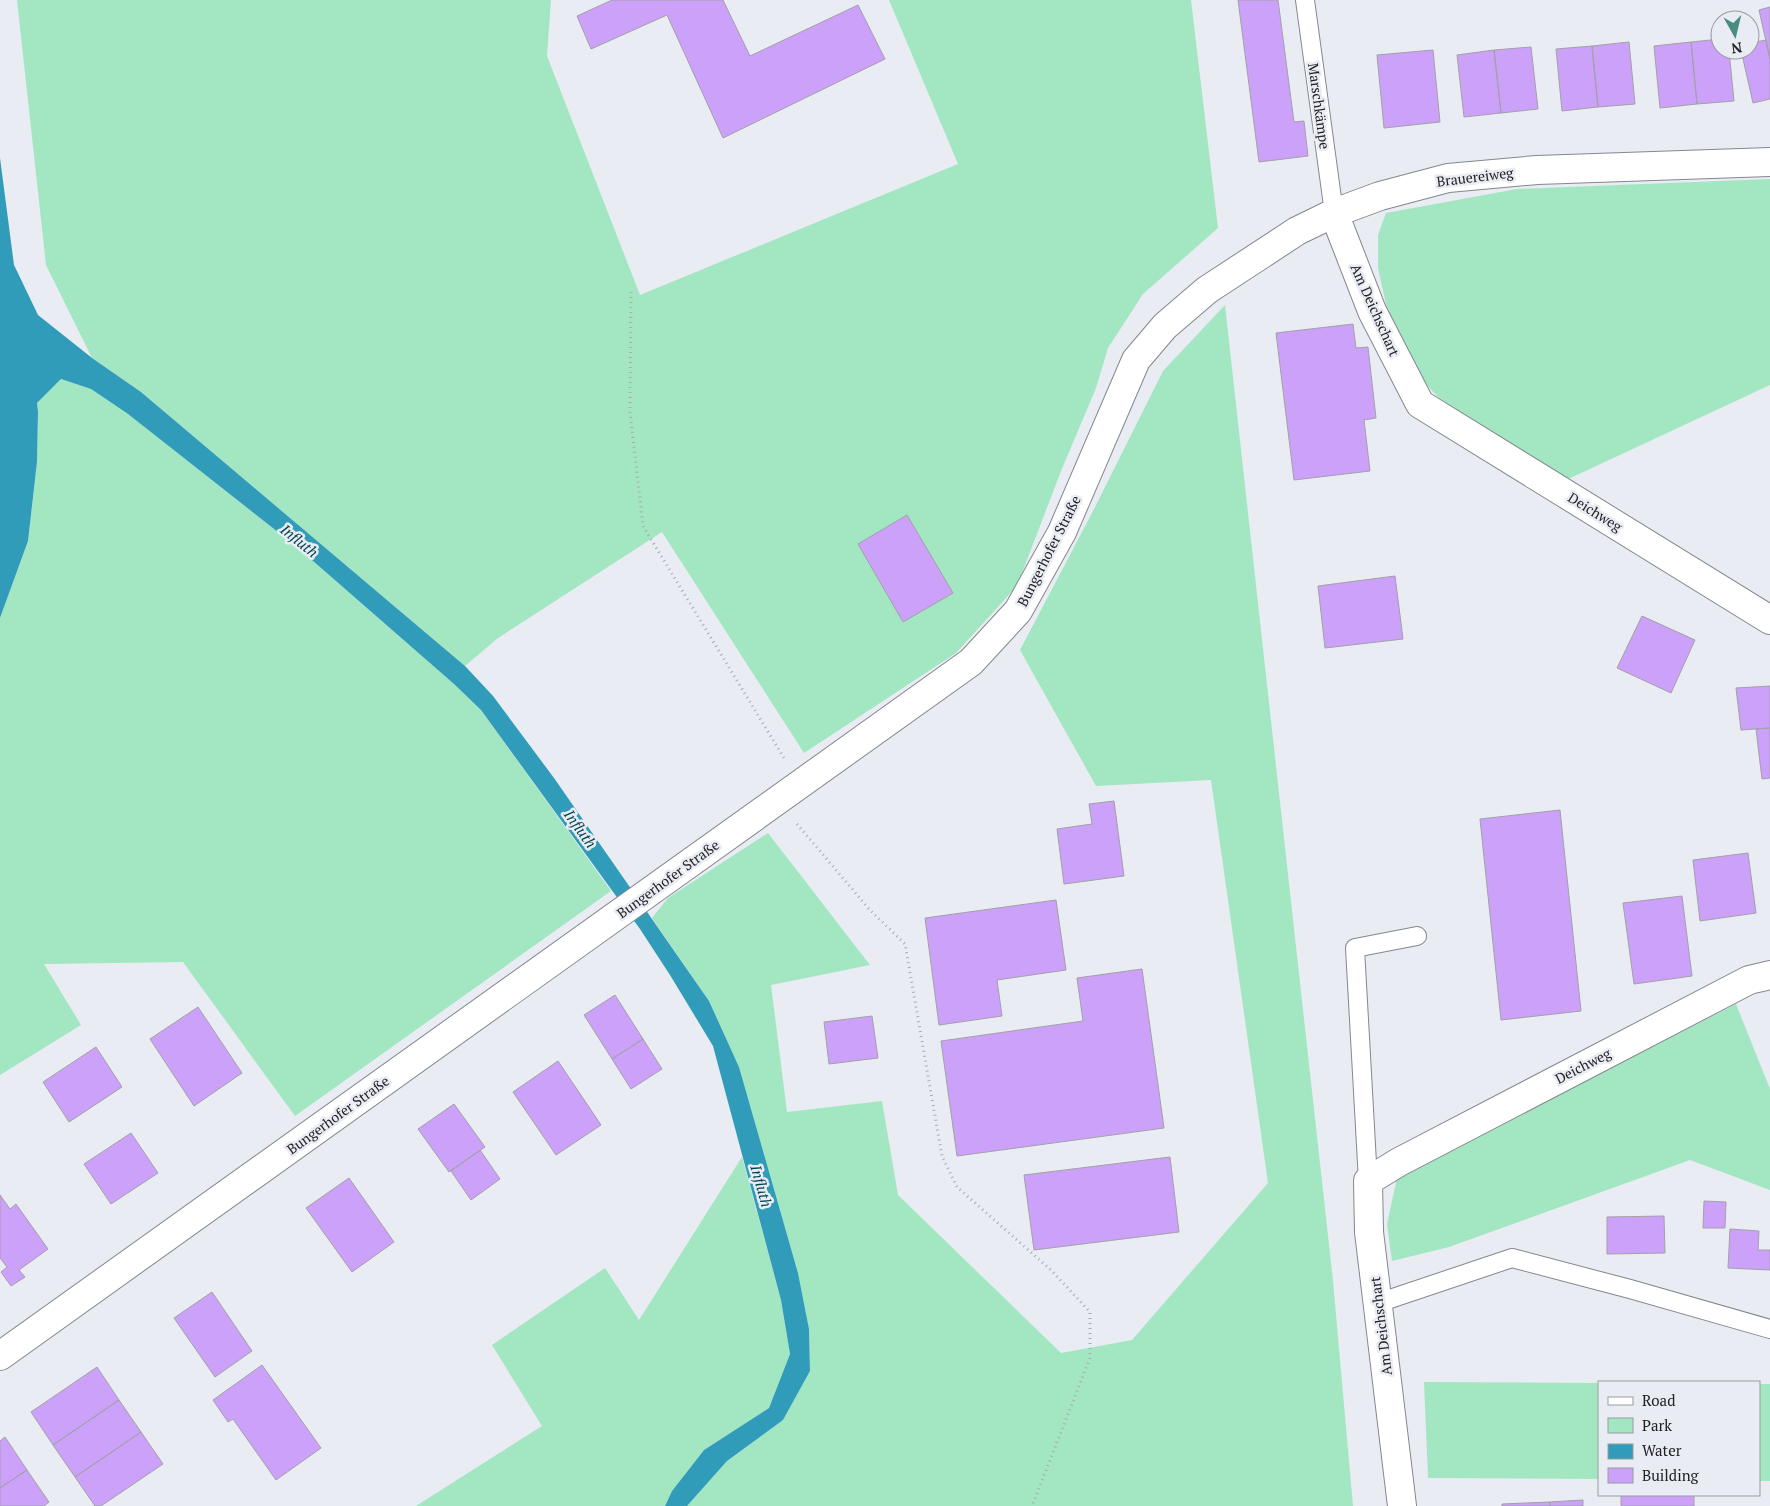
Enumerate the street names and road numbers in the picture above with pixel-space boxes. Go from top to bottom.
street label: Marschkämpe [1304,62,1335,150]
street label: Brauereiweg [1435,162,1515,191]
street label: Am Deichschart [1347,261,1405,360]
street label: Deichweg [1565,488,1626,536]
street label: Bungerhofer Straße [1012,492,1085,610]
street label: Bungerhofer Straße [613,835,723,922]
street label: Deichweg [1552,1043,1615,1088]
street label: Bungerhofer Straße [283,1071,393,1158]
street label: Am Deichschart [1365,1275,1396,1377]

